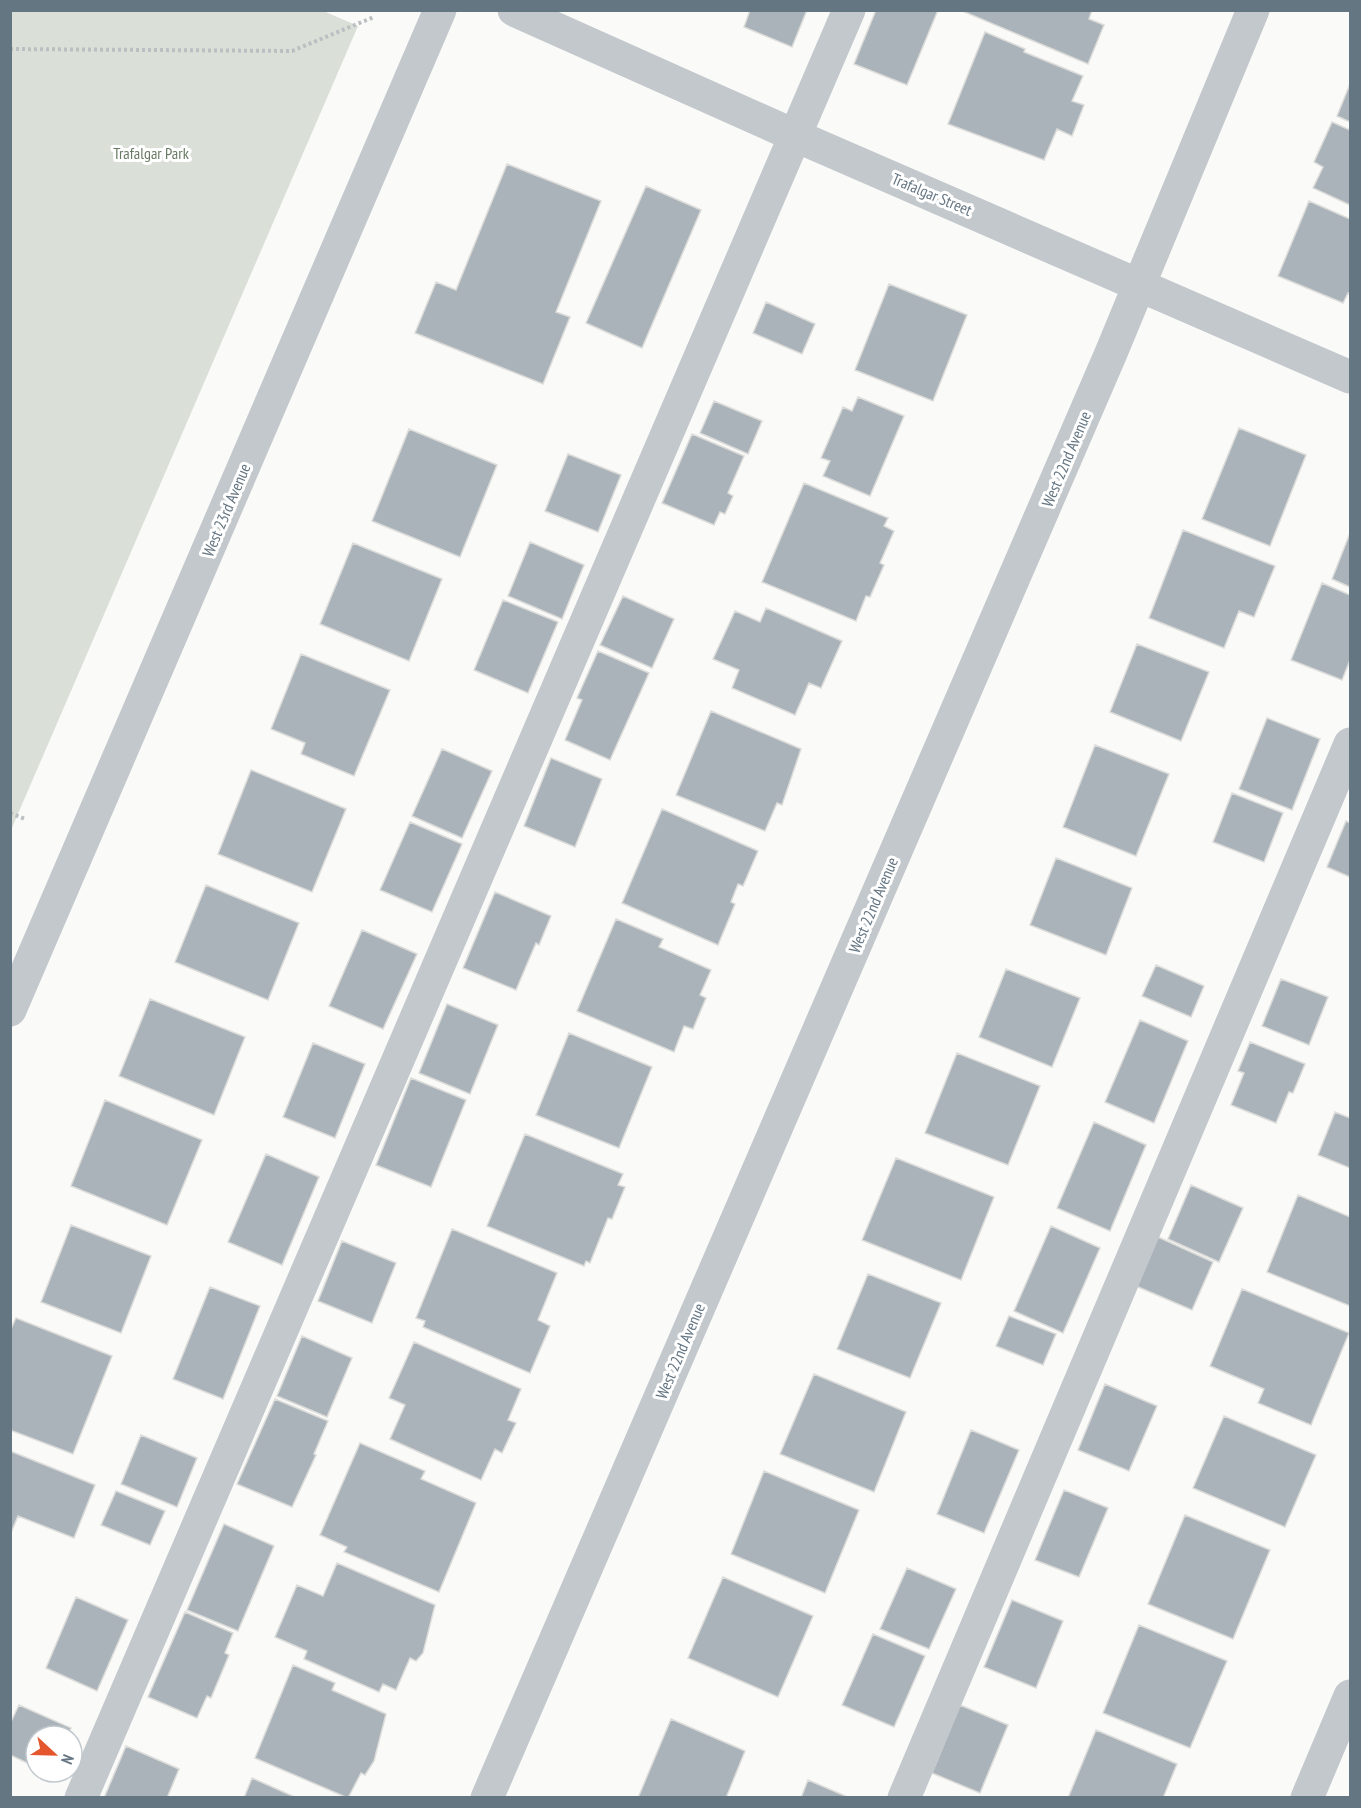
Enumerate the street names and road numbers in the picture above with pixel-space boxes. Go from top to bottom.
street label: Trafalgar Street [889,168,976,220]
street label: West 22nd Avenue [1037,408,1095,510]
street label: West 23rd Avenue [197,460,255,560]
street label: West 22nd Avenue [844,854,902,956]
street label: West 22nd Avenue [651,1300,709,1402]

